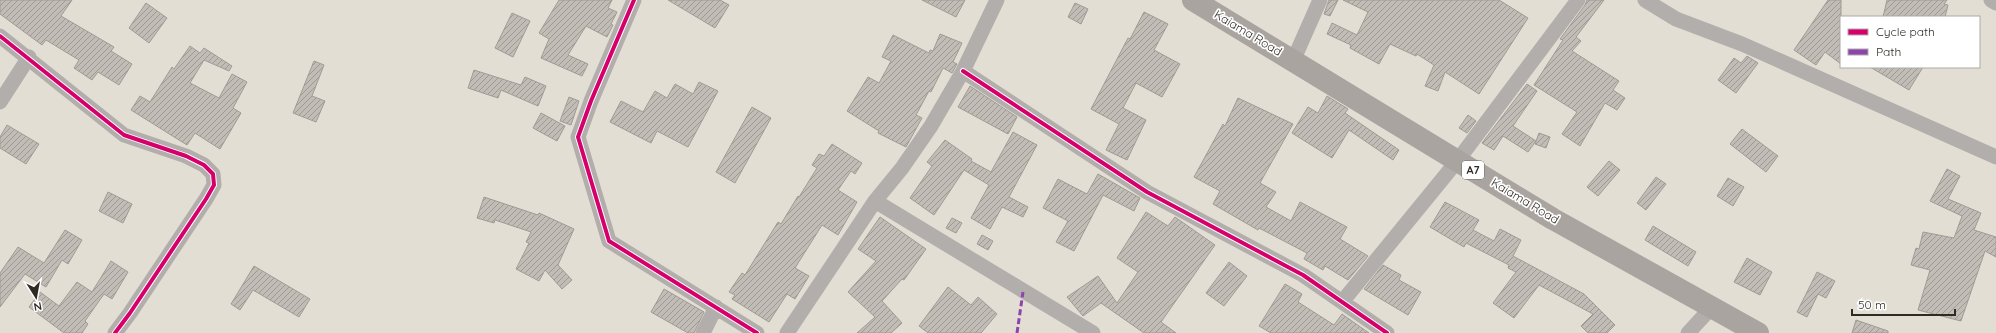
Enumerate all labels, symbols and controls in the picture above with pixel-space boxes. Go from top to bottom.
street label: Kaiama Road [1212,6,1285,59]
legend [1840,16,1980,68]
text: Cycle path [1876,24,1935,39]
text: Path [1876,44,1901,59]
road number: A7 [1462,161,1484,179]
street label: Kaiama Road [1489,174,1562,227]
north arrow [16,277,56,317]
scale bar [1852,291,1955,317]
text: 50 m [1858,297,1886,312]
text: N [33,299,43,314]

